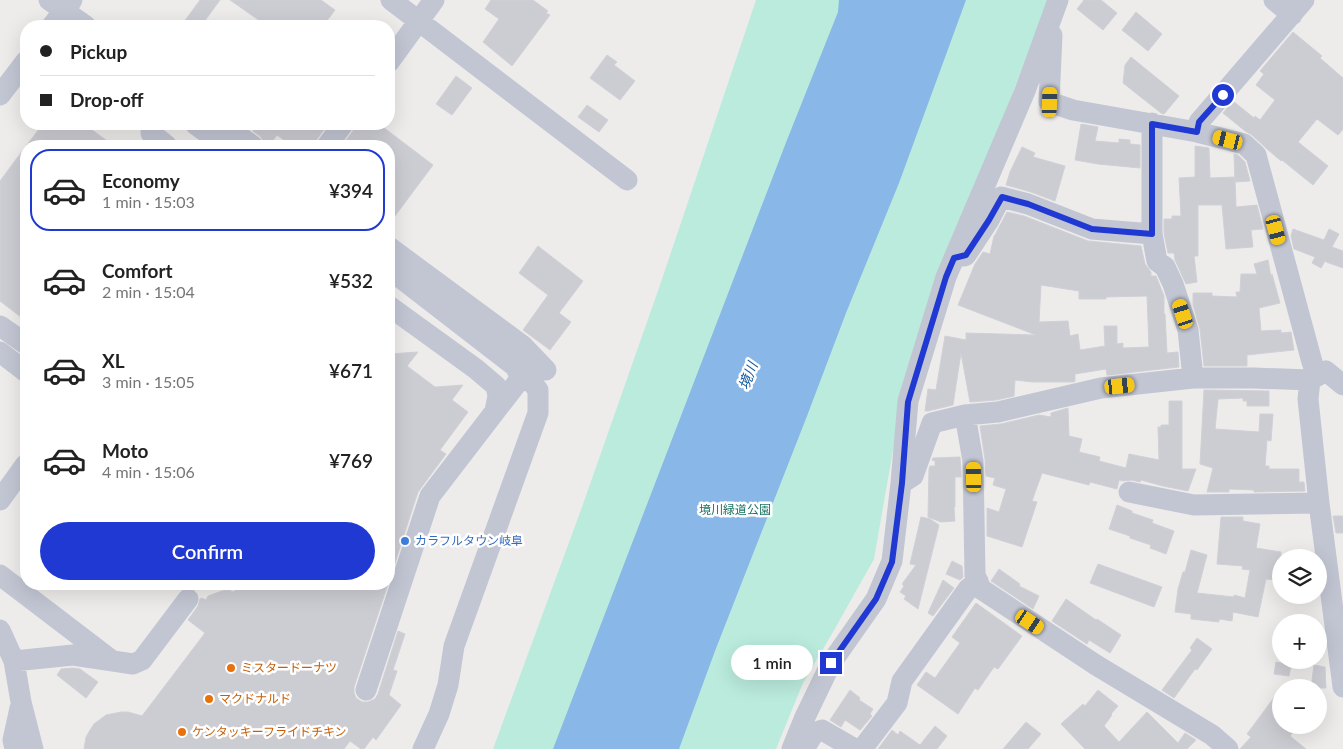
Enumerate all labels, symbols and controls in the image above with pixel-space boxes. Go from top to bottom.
text: Pickup [70,40,127,63]
route start [1212,84,1234,106]
car [1041,87,1058,117]
text: Drop-off [70,88,144,111]
car [1211,129,1244,151]
icon: car [42,168,87,213]
text: Economy [102,169,180,192]
text: ¥394 [329,179,373,202]
text: 1 min · 15:03 [102,192,195,211]
car [1264,214,1287,246]
icon: car [42,258,87,303]
text: Comfort [102,259,173,282]
text: ¥532 [329,269,373,292]
text: 2 min · 15:04 [102,282,195,301]
car [1171,297,1194,331]
icon: car [42,348,87,393]
text: XL [102,349,125,372]
water label: 境川 [735,358,761,392]
text: ¥671 [329,359,373,382]
text: 3 min · 15:05 [102,372,195,391]
car [1104,377,1135,395]
icon: car [42,438,87,483]
text: Moto [102,439,148,462]
text: ¥769 [329,449,373,472]
text: 4 min · 15:06 [102,462,195,481]
car [966,462,981,492]
park label: 境川緑道公園 [699,502,771,517]
button: Confirm [40,522,375,580]
place label: カラフルタウン岐阜 [415,533,523,548]
marker: カラフルタウン岐阜 [399,535,411,547]
map controls [1272,549,1327,734]
button: layers [1272,549,1327,604]
car [1013,607,1046,637]
button: + [1272,614,1327,669]
callout: 1 min [731,646,814,680]
route end [820,652,842,674]
text: 1 min [752,653,792,672]
place label: ミスタードーナツ [241,660,337,675]
marker: ミスタードーナツ [225,662,237,674]
button: − [1272,679,1327,734]
place label: マクドナルド [219,691,291,706]
marker: マクドナルド [203,693,215,705]
place label: ケンタッキーフライドチキン [192,724,347,739]
marker: ケンタッキーフライドチキン [176,726,188,738]

